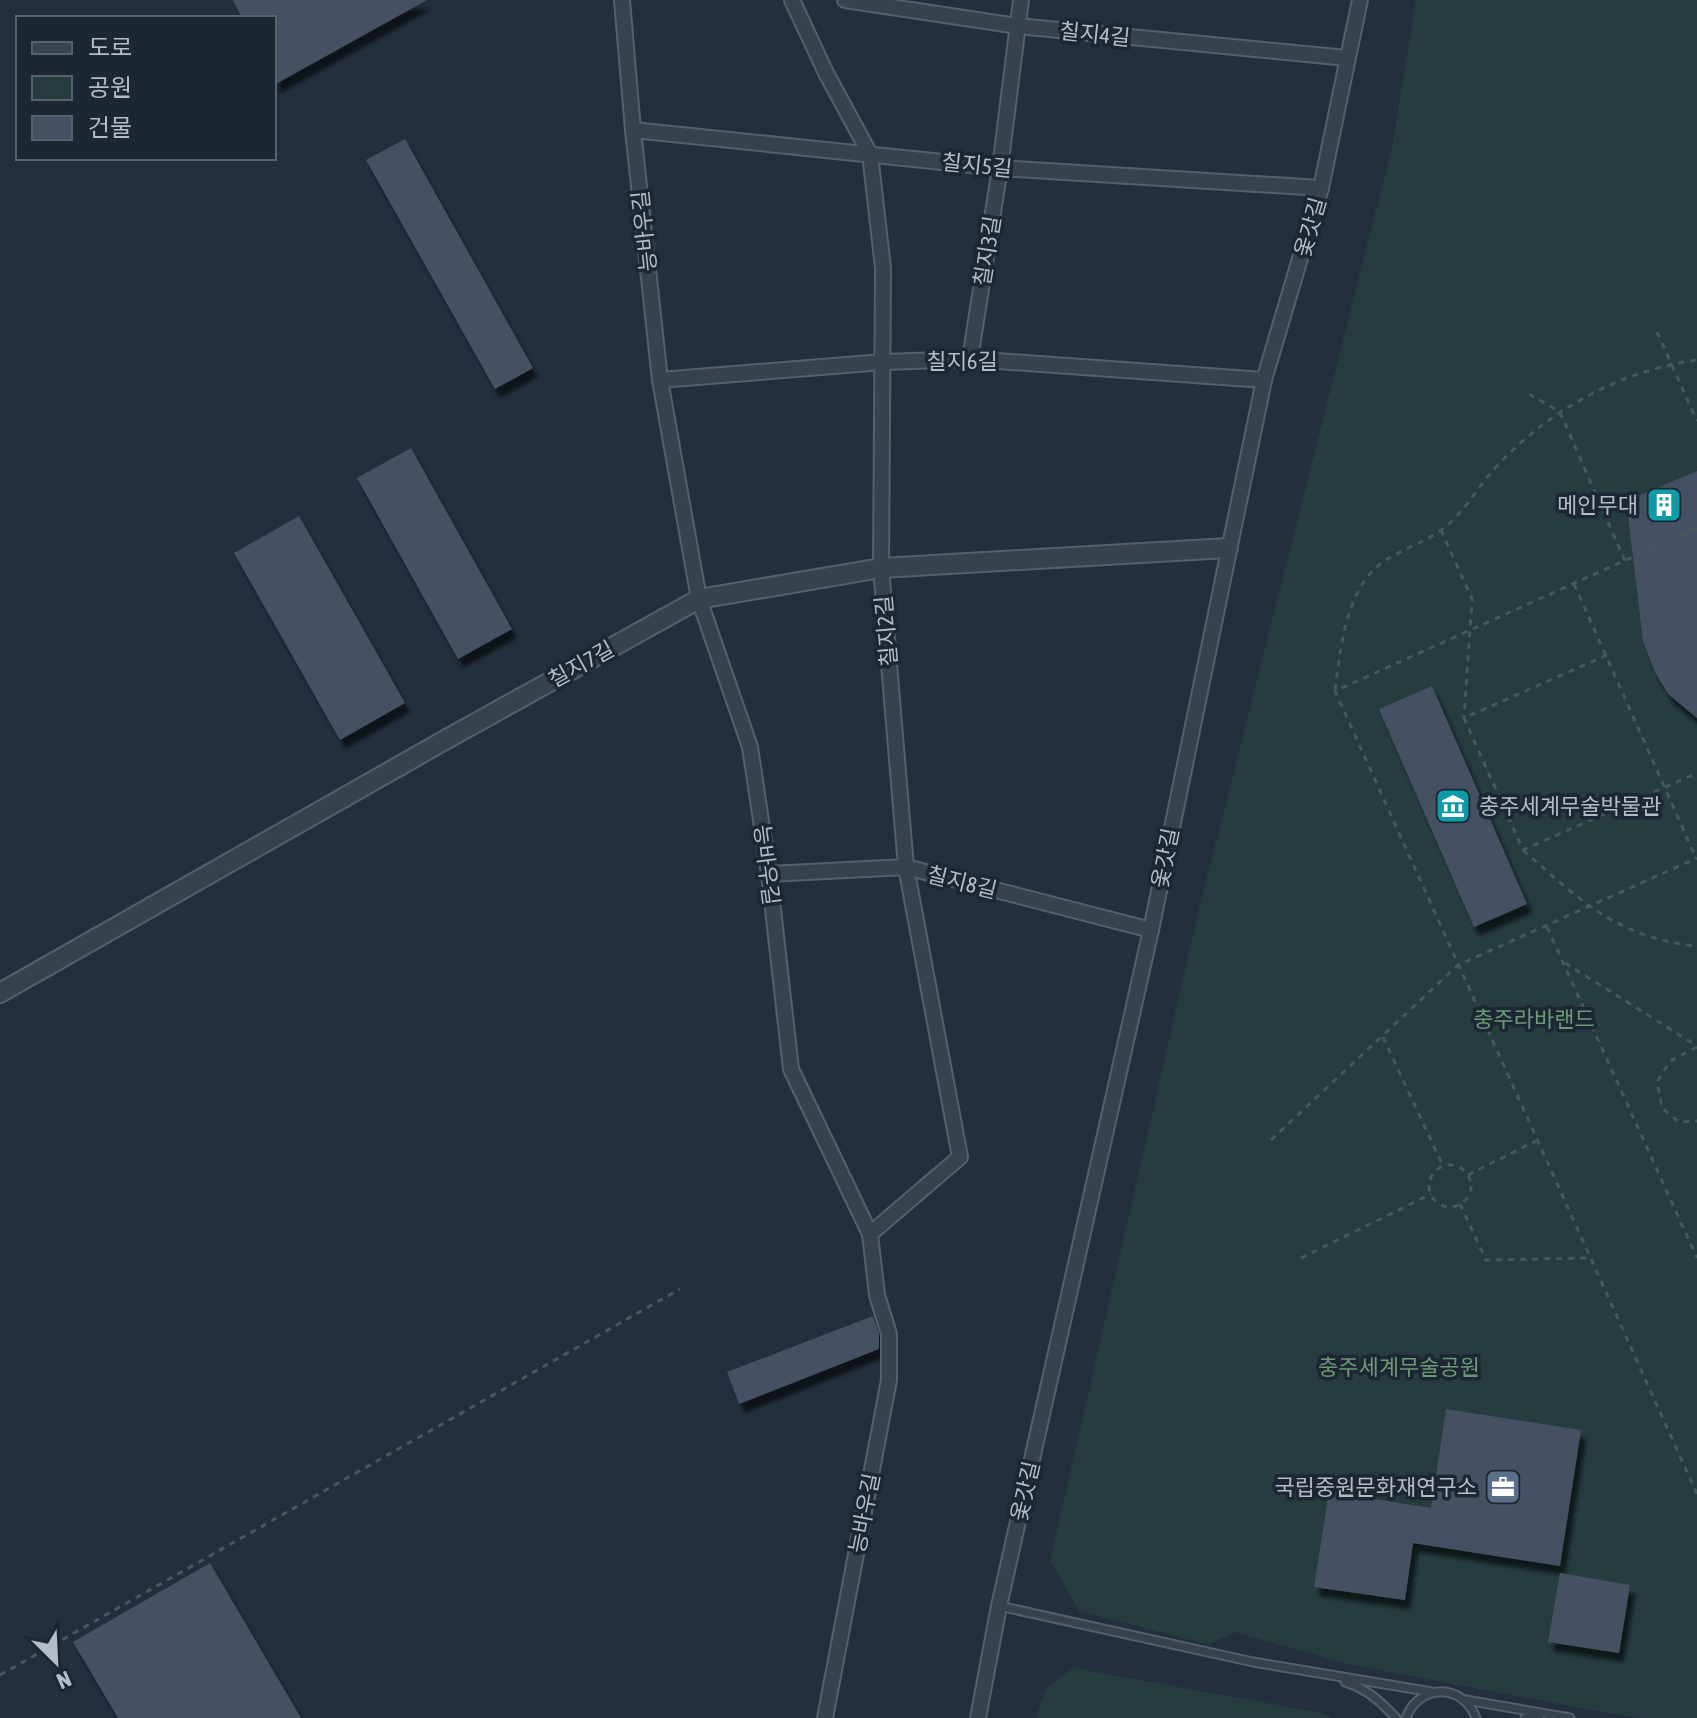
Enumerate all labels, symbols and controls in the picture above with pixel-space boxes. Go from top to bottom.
legend [16,16,276,160]
street label: 칠지4길 [1058,17,1132,51]
text: 도로 [88,34,132,61]
text: 공원 [88,74,132,101]
text: 건물 [88,114,132,141]
street label: 칠지5길 [940,148,1014,182]
street label: 능바우길 [627,189,661,273]
street label: 옻갓길 [1289,194,1331,260]
street label: 칠지3길 [969,214,1005,288]
street label: 칠지6길 [926,348,998,374]
building icon: 메인무대 [1645,486,1683,524]
place label: 메인무대 [1557,492,1638,518]
street label: 칠지2길 [870,594,902,668]
street label: 칠지7길 [544,635,618,693]
museum icon: 충주세계무술박물관 [1434,787,1472,825]
place label: 충주세계무술박물관 [1479,793,1661,819]
street label: 능바우길 [749,823,785,907]
street label: 옻갓길 [1146,826,1184,890]
street label: 칠지8길 [924,861,1000,903]
park label: 충주라바랜드 [1473,1006,1595,1032]
park label: 충주세계무술공원 [1318,1354,1480,1380]
street label: 옻갓길 [1006,1458,1044,1524]
office icon: 국립중원문화재연구소 [1484,1468,1522,1506]
street label: 능바우길 [844,1471,884,1555]
place label: 국립중원문화재연구소 [1275,1474,1477,1500]
north arrow [16,1622,96,1702]
text: N [53,1666,75,1695]

